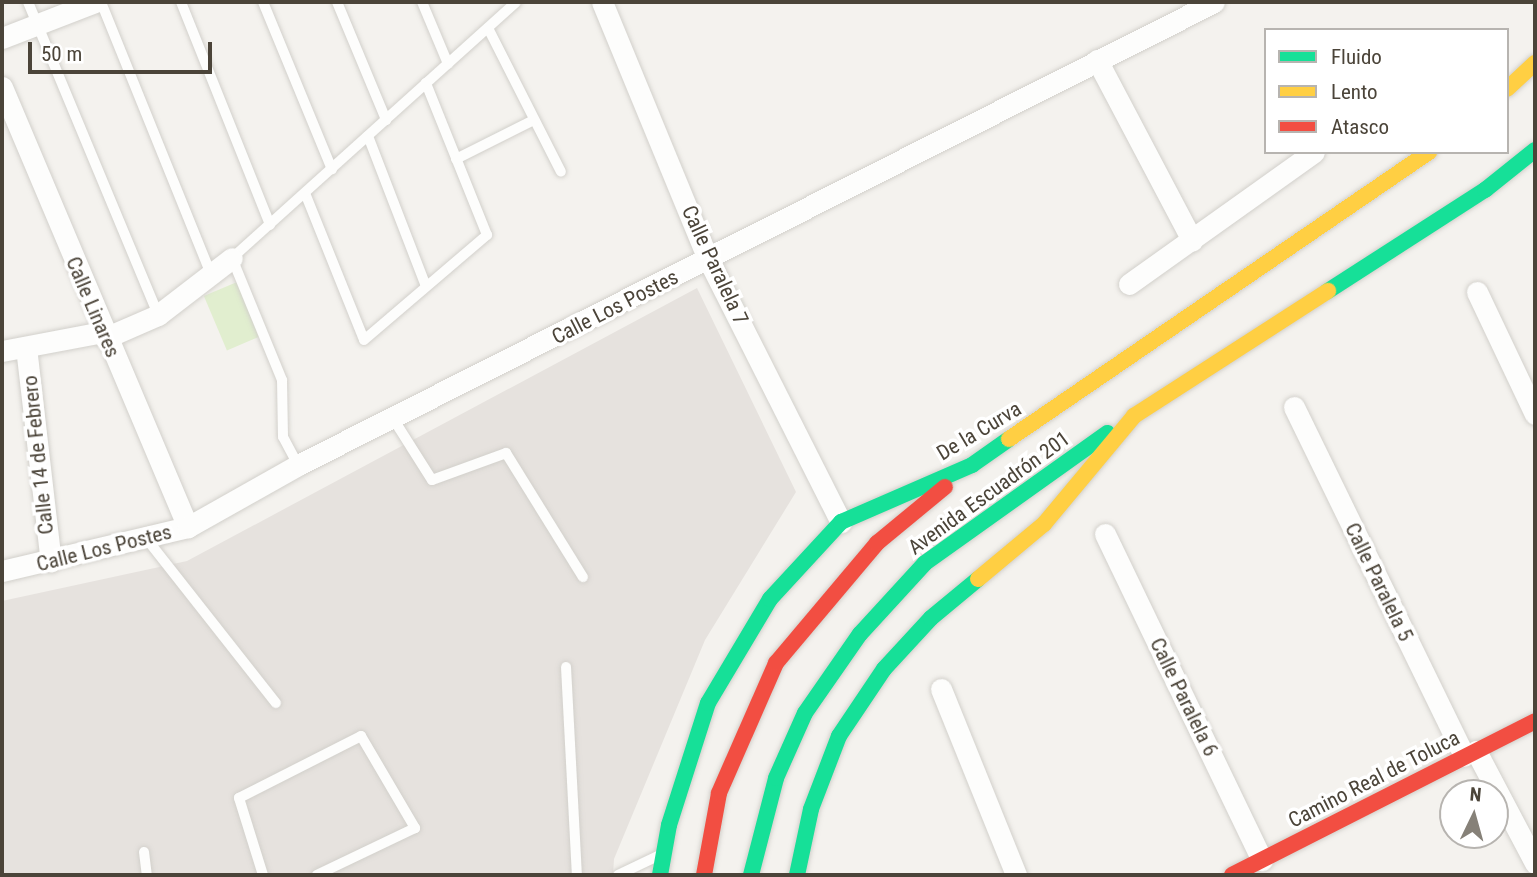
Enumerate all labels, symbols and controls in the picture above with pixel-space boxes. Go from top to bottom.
scale bar [32,28,215,72]
legend [1264,28,1509,154]
text: 50 m [41,42,82,66]
text: Fluido [1331,45,1382,69]
text: Lento [1331,80,1378,104]
text: Atasco [1331,115,1389,139]
street label: Calle Paralela 7 [676,201,754,329]
street label: Calle Linares [61,253,125,361]
street label: Calle Los Postes [548,264,682,350]
street label: Calle 14 de Febrero [17,374,59,536]
street label: De la Curva [932,396,1026,466]
street label: Avenida Escuadrón 201 [903,426,1075,560]
street label: Calle Los Postes [34,519,174,577]
street label: Calle Paralela 5 [1339,519,1419,645]
street label: Calle Paralela 6 [1144,634,1224,760]
street label: Camino Real de Toluca [1284,725,1464,833]
north arrow [1439,779,1509,849]
text: N [1469,783,1482,807]

